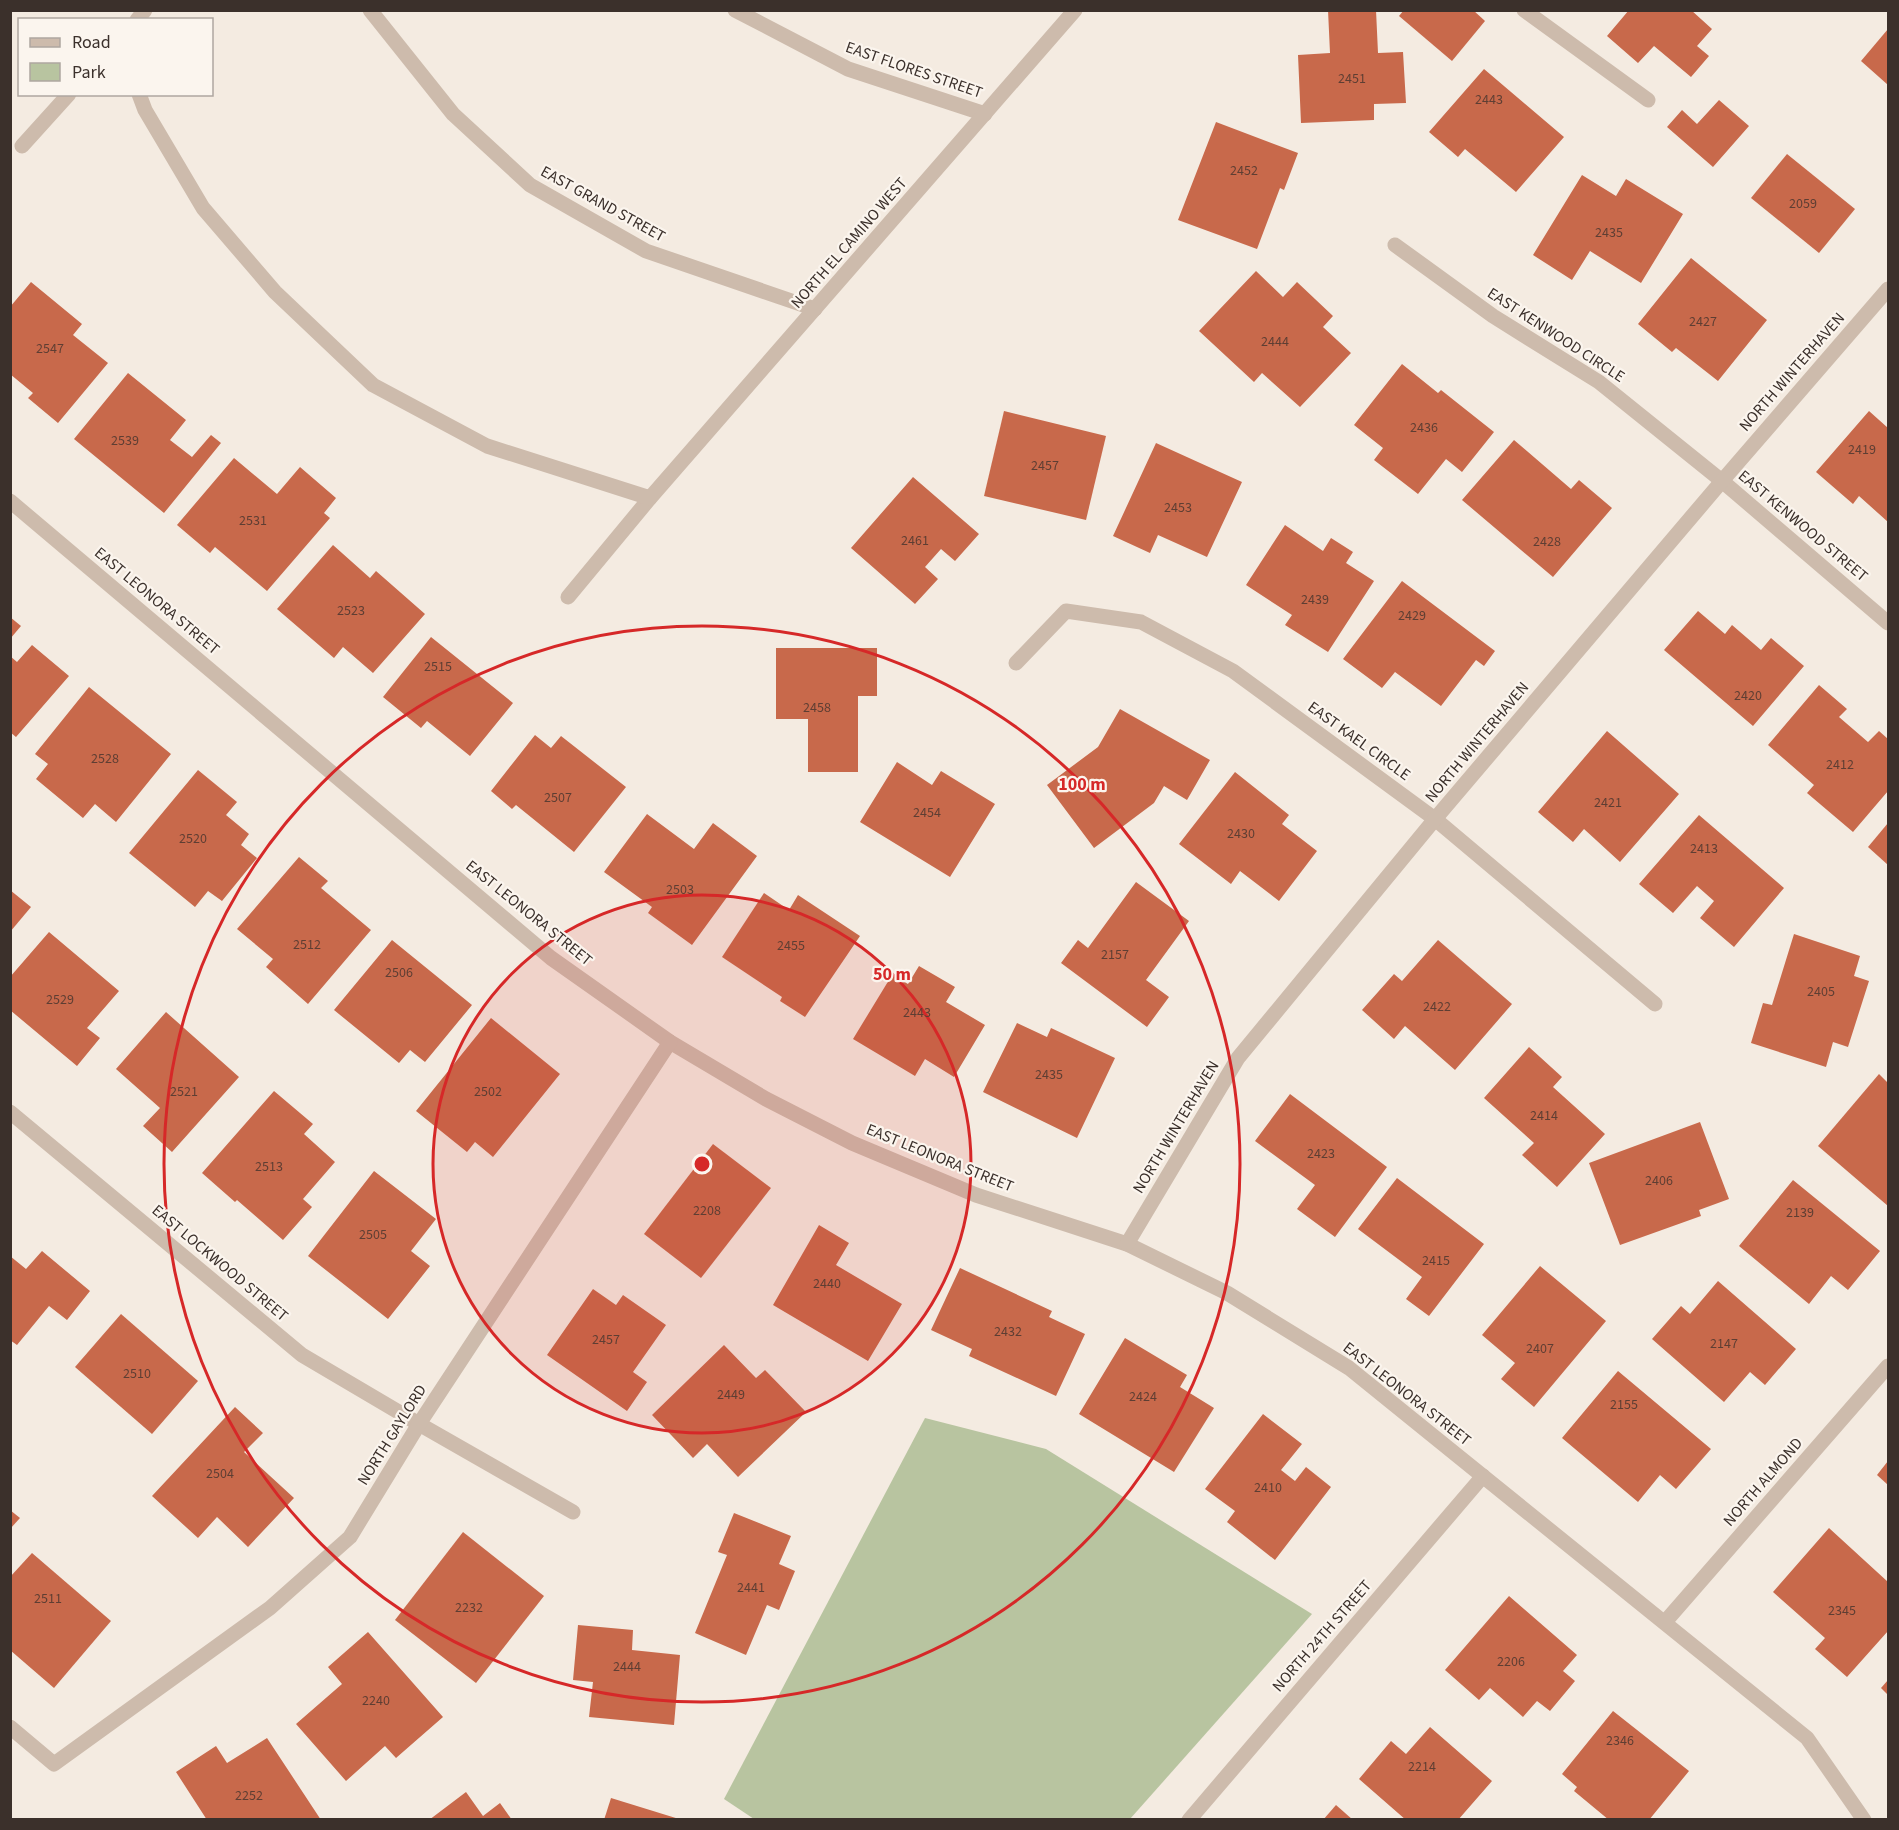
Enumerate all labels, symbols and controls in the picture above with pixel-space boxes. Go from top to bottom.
legend [18,18,213,96]
text: Road [72,30,111,55]
street label: EAST FLORES STREET [843,36,986,104]
text: Park [72,60,106,85]
house number: 2451 [1338,69,1366,89]
house number: 2443 [1475,90,1503,110]
street label: EAST GRAND STREET [537,161,670,248]
house number: 2452 [1230,161,1258,181]
street label: NORTH EL CAMINO WEST [786,172,912,313]
house number: 2059 [1789,194,1817,214]
house number: 2435 [1595,223,1623,243]
street label: EAST KENWOOD CIRCLE [1483,282,1629,388]
street label: NORTH WINTERHAVEN [1734,308,1850,436]
house number: 2427 [1689,312,1717,332]
house number: 2444 [1261,332,1289,352]
house number: 2547 [36,339,64,359]
house number: 2436 [1410,418,1438,438]
house number: 2539 [111,431,139,451]
house number: 2419 [1848,440,1876,460]
house number: 2457 [1031,456,1059,476]
street label: EAST KENWOOD STREET [1733,465,1873,587]
house number: 2453 [1164,498,1192,518]
house number: 2531 [239,511,267,531]
house number: 2461 [901,531,929,551]
house number: 2428 [1533,532,1561,552]
street label: EAST LEONORA STREET [90,542,225,660]
house number: 2439 [1301,590,1329,610]
house number: 2523 [337,601,365,621]
house number: 2429 [1398,606,1426,626]
house number: 2515 [424,657,452,677]
street label: NORTH WINTERHAVEN [1420,677,1534,807]
house number: 2420 [1734,686,1762,706]
street label: EAST KAEL CIRCLE [1303,696,1415,786]
house number: 2458 [803,698,831,718]
house number: 2528 [91,749,119,769]
house number: 2412 [1826,755,1854,775]
text: 100 m [1058,772,1106,797]
house number: 2507 [544,788,572,808]
house number: 2421 [1594,793,1622,813]
house number: 2454 [913,803,941,823]
house number: 2430 [1227,824,1255,844]
house number: 2520 [179,829,207,849]
house number: 2413 [1690,839,1718,859]
street label: EAST LEONORA STREET [461,855,597,971]
house number: 2503 [666,880,694,900]
house number: 2512 [293,935,321,955]
house number: 2455 [777,936,805,956]
house number: 2157 [1101,945,1129,965]
text: 50 m [873,962,911,987]
house number: 2506 [385,963,413,983]
house number: 2405 [1807,982,1835,1002]
house number: 2529 [46,990,74,1010]
house number: 2422 [1423,997,1451,1017]
house number: 2443 [903,1003,931,1023]
street label: NORTH WINTERHAVEN [1128,1057,1224,1197]
house number: 2435 [1035,1065,1063,1085]
house number: 2521 [170,1082,198,1102]
house number: 2502 [474,1082,502,1102]
house number: 2414 [1530,1106,1558,1126]
street label: EAST LEONORA STREET [863,1118,1017,1198]
house number: 2423 [1307,1144,1335,1164]
centre of rings [692,1154,712,1174]
house number: 2513 [255,1157,283,1177]
house number: 2406 [1645,1171,1673,1191]
street label: EAST LOCKWOOD STREET [147,1199,293,1327]
house number: 2208 [693,1201,721,1221]
house number: 2139 [1786,1203,1814,1223]
house number: 2505 [359,1225,387,1245]
house number: 2415 [1422,1251,1450,1271]
house number: 2440 [813,1274,841,1294]
house number: 2432 [994,1322,1022,1342]
house number: 2457 [592,1330,620,1350]
house number: 2147 [1710,1334,1738,1354]
street label: EAST LEONORA STREET [1338,1337,1476,1451]
house number: 2407 [1526,1339,1554,1359]
house number: 2510 [123,1364,151,1384]
street label: NORTH GAYLORD [352,1380,432,1490]
house number: 2449 [717,1385,745,1405]
house number: 2424 [1129,1387,1157,1407]
house number: 2155 [1610,1395,1638,1415]
street label: NORTH ALMOND [1718,1433,1808,1531]
house number: 2504 [206,1464,234,1484]
house number: 2410 [1254,1478,1282,1498]
street label: NORTH 24TH STREET [1267,1575,1377,1697]
house number: 2441 [737,1578,765,1598]
house number: 2511 [34,1589,62,1609]
house number: 2232 [455,1598,483,1618]
house number: 2345 [1828,1601,1856,1621]
house number: 2206 [1497,1652,1525,1672]
house number: 2444 [613,1657,641,1677]
house number: 2240 [362,1691,390,1711]
house number: 2346 [1606,1731,1634,1751]
house number: 2214 [1408,1757,1436,1777]
house number: 2252 [235,1786,263,1806]

